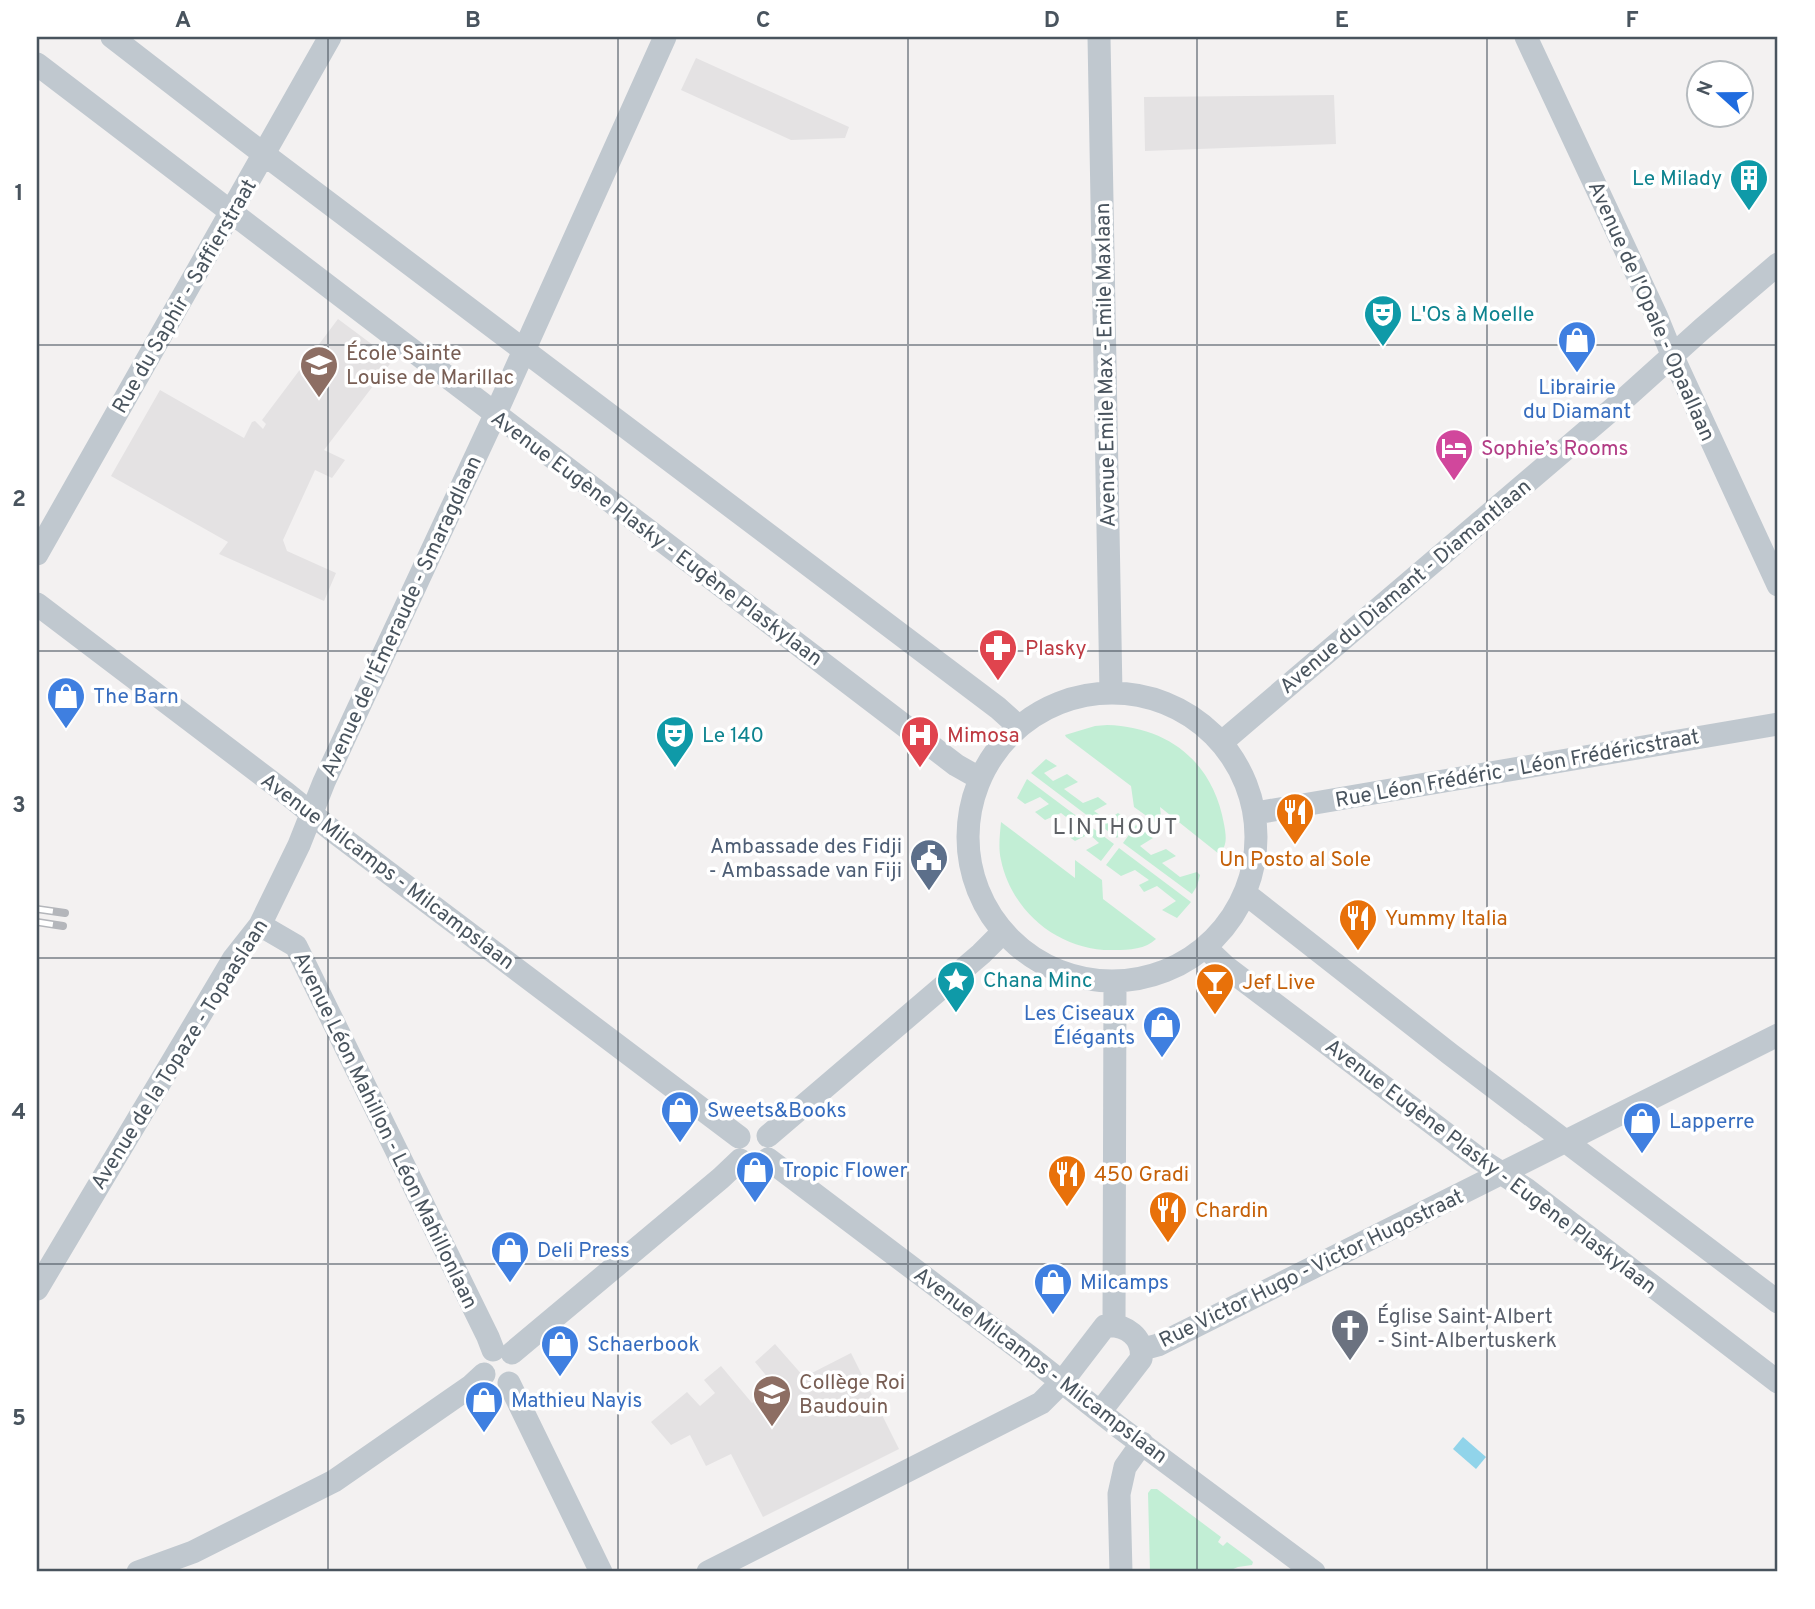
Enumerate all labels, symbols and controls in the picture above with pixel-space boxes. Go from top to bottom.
text: A [175,7,191,36]
text: B [465,7,481,36]
text: C [756,7,770,36]
text: D [1044,7,1060,36]
text: E [1335,7,1349,36]
text: F [1625,7,1639,36]
north arrow [1686,60,1756,130]
text: N [1692,78,1720,99]
building icon: Le Milady [1728,157,1770,212]
place label: Le Milady [1632,166,1722,193]
street label: Rue du Saphir - Saffierstraat [107,175,264,419]
street label: Avenue de l'Opale - Opaallaan [1581,177,1720,446]
text: 1 [14,180,24,209]
street label: Avenue Emile Max - Emile Maxlaan [1090,202,1123,528]
theatre icon: L'Os à Moelle [1362,293,1404,348]
place label: L'Os à Moelle [1410,302,1534,329]
shop icon: Librairie du Diamant [1556,319,1598,374]
place label: École Sainte Louise de Marillac [346,340,514,392]
school or university icon: École Sainte Louise de Marillac [298,344,340,399]
place label: Librairie du Diamant [1523,375,1631,426]
street label: Avenue Eugène Plasky - Eugène Plaskylaan [485,406,827,673]
hotel icon: Sophie’s Rooms [1433,427,1475,482]
place label: Sophie’s Rooms [1481,436,1628,463]
street label: Avenue de l'Émeraude - Smaragdlaan [315,451,489,782]
street label: Avenue du Diamant - Diamantlaan [1274,474,1537,701]
text: 2 [12,486,26,515]
pharmacy icon: Plasky [977,627,1019,682]
place label: Plasky [1025,636,1087,663]
shop icon: The Barn [45,675,87,730]
place label: The Barn [93,684,179,711]
theatre icon: Le 140 [654,714,696,769]
hospital icon: Mimosa [899,714,941,769]
place label: Le 140 [702,723,764,750]
place label: Mimosa [947,723,1020,750]
street label: Rue Léon Frédéric - Léon Frédéricstraat [1333,724,1701,815]
street label: Avenue Milcamps - Milcampslaan [255,768,519,977]
restaurant icon: Un Posto al Sole [1274,791,1316,846]
text: 3 [12,792,26,821]
district label: LINTHOUT [1053,814,1179,843]
place label: Ambassade des Fidji - Ambassade van Fiji [709,834,902,885]
public building icon: Ambassade des Fidji - Ambassade van Fiji [908,837,950,892]
place label: Un Posto al Sole [1219,847,1371,874]
restaurant icon: Yummy Italia [1337,897,1379,952]
place label: Yummy Italia [1385,906,1508,933]
street label: Avenue de la Topaze - Topaaslaan [86,914,275,1195]
street label: Avenue Léon Mahillon - Léon Mahillonlaan [286,948,483,1314]
place icon: Chana Minc [935,959,977,1014]
bar icon: Jef Live [1194,961,1236,1016]
place label: Chana Minc [983,968,1093,995]
place label: Jef Live [1242,970,1315,997]
place label: Les Ciseaux Élégants [1024,1001,1135,1052]
shop icon: Les Ciseaux Élégants [1141,1004,1183,1059]
street label: Avenue Eugène Plasky - Eugène Plaskylaan [1319,1034,1661,1301]
shop icon: Sweets&Books [659,1089,701,1144]
place label: Sweets&Books [707,1098,847,1125]
text: 4 [12,1099,26,1128]
shop icon: Lapperre [1621,1100,1663,1155]
place label: Lapperre [1669,1109,1755,1136]
shop icon: Tropic Flower [734,1149,776,1204]
restaurant icon: 450 Gradi [1046,1153,1088,1208]
place label: Tropic Flower [782,1158,908,1185]
place label: 450 Gradi [1094,1162,1189,1189]
street label: Rue Victor Hugo - Victor Hugostraat [1155,1184,1468,1355]
restaurant icon: Chardin [1147,1189,1189,1244]
place label: Chardin [1195,1198,1268,1225]
shop icon: Deli Press [489,1229,531,1284]
place label: Deli Press [537,1238,630,1265]
shop icon: Milcamps [1032,1261,1074,1316]
street label: Avenue Milcamps - Milcampslaan [908,1262,1172,1471]
place label: Milcamps [1080,1270,1169,1297]
place label: Église Saint-Albert - Sint-Albertuskerk [1377,1303,1557,1355]
church icon: Église Saint-Albert - Sint-Albertuskerk [1329,1307,1371,1362]
shop icon: Schaerbook [539,1323,581,1378]
place label: Schaerbook [587,1332,700,1359]
place label: Collège Roi Baudouin [799,1370,905,1421]
school or university icon: Collège Roi Baudouin [751,1373,793,1428]
shop icon: Mathieu Nayis [463,1379,505,1434]
place label: Mathieu Nayis [511,1388,642,1415]
text: 5 [12,1405,26,1434]

